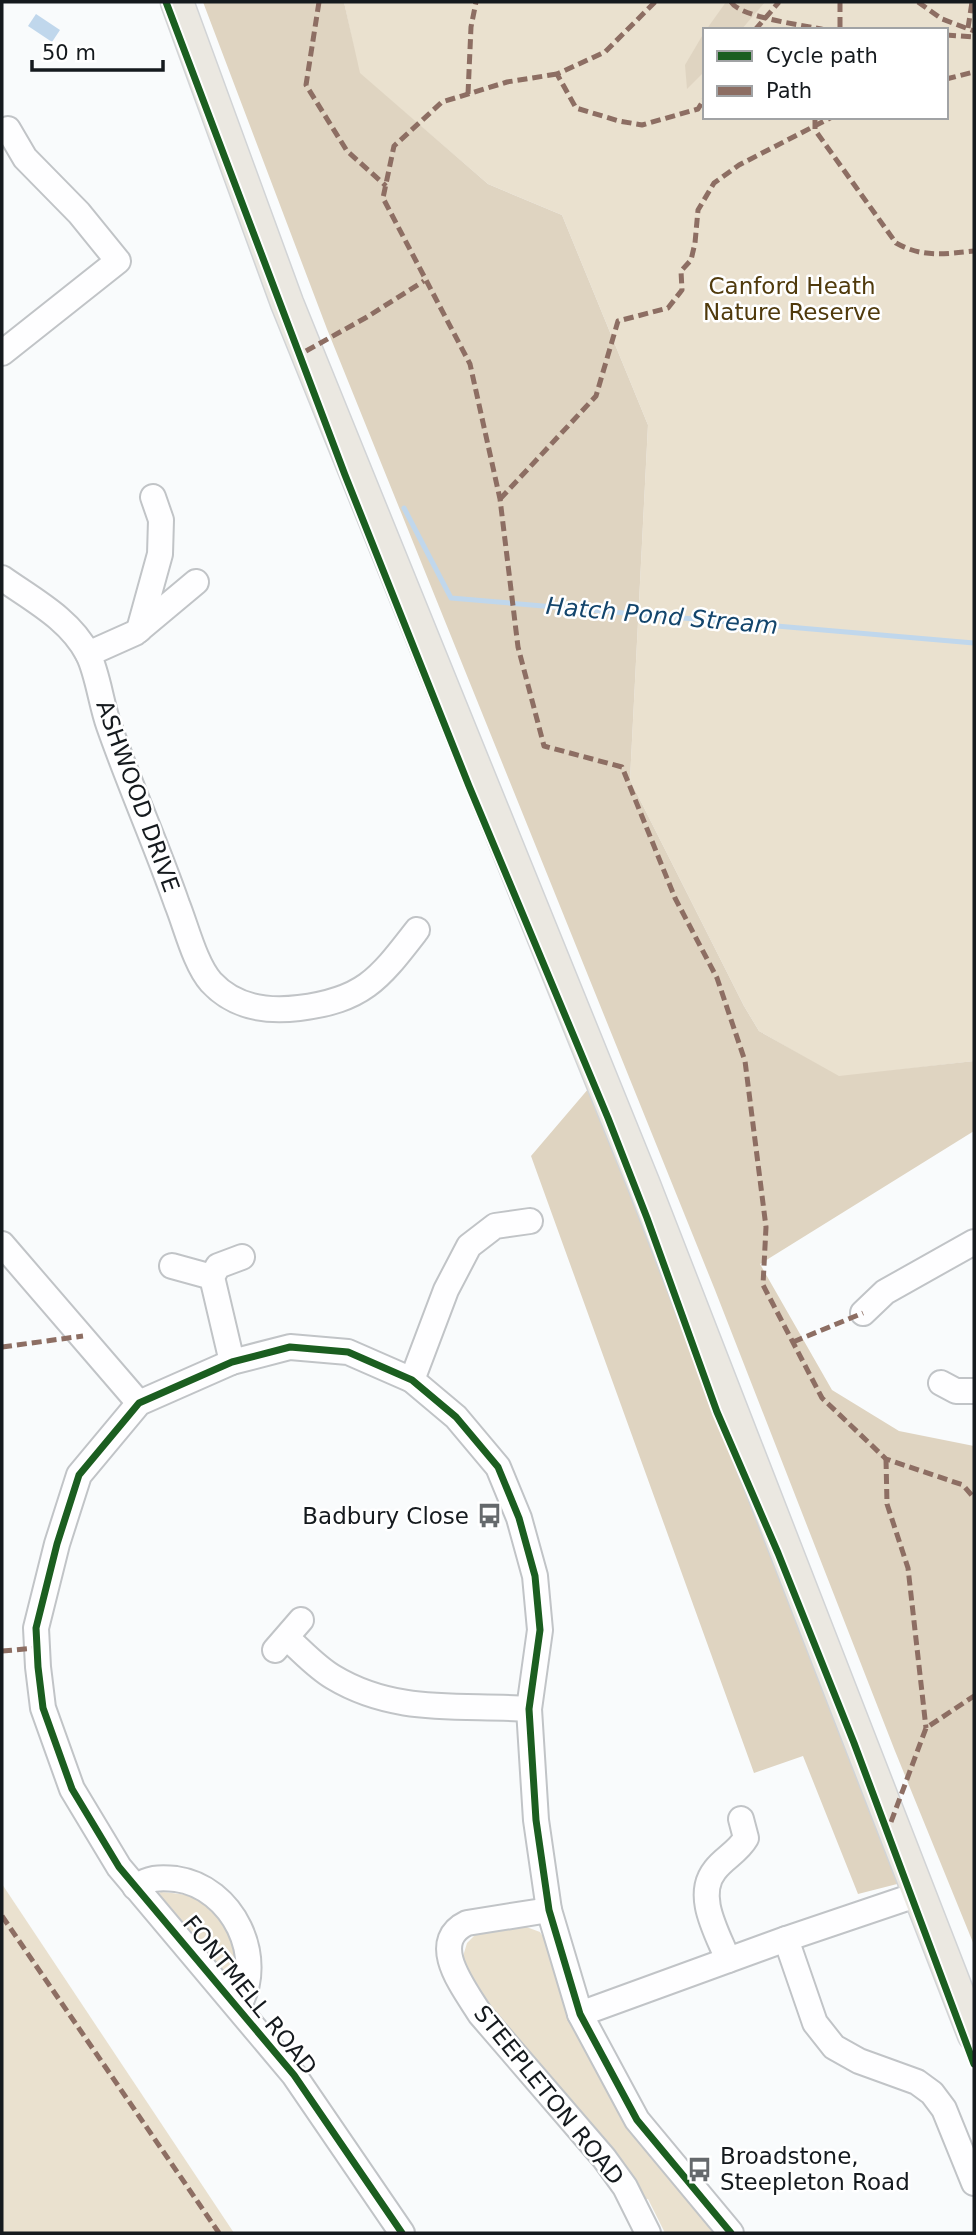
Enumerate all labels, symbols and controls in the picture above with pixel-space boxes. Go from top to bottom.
scale bar [32,28,163,72]
legend [703,28,948,119]
text: 50 m [42,41,96,65]
text: Cycle path [766,44,878,68]
text: Path [766,79,812,103]
park label: Canford Heath Nature Reserve [703,273,881,325]
water label: Hatch Pond Stream [545,592,779,640]
street label: ASHWOOD DRIVE [91,696,185,896]
bus stop icon: Badbury Close [475,1502,503,1530]
place label: Badbury Close [302,1503,469,1529]
street label: FONTMELL ROAD [178,1910,322,2080]
street label: STEEPLETON ROAD [469,2000,629,2190]
place label: Broadstone, Steepleton Road [720,2143,910,2195]
bus stop icon: Broadstone, Steepleton Road [686,2155,714,2183]

